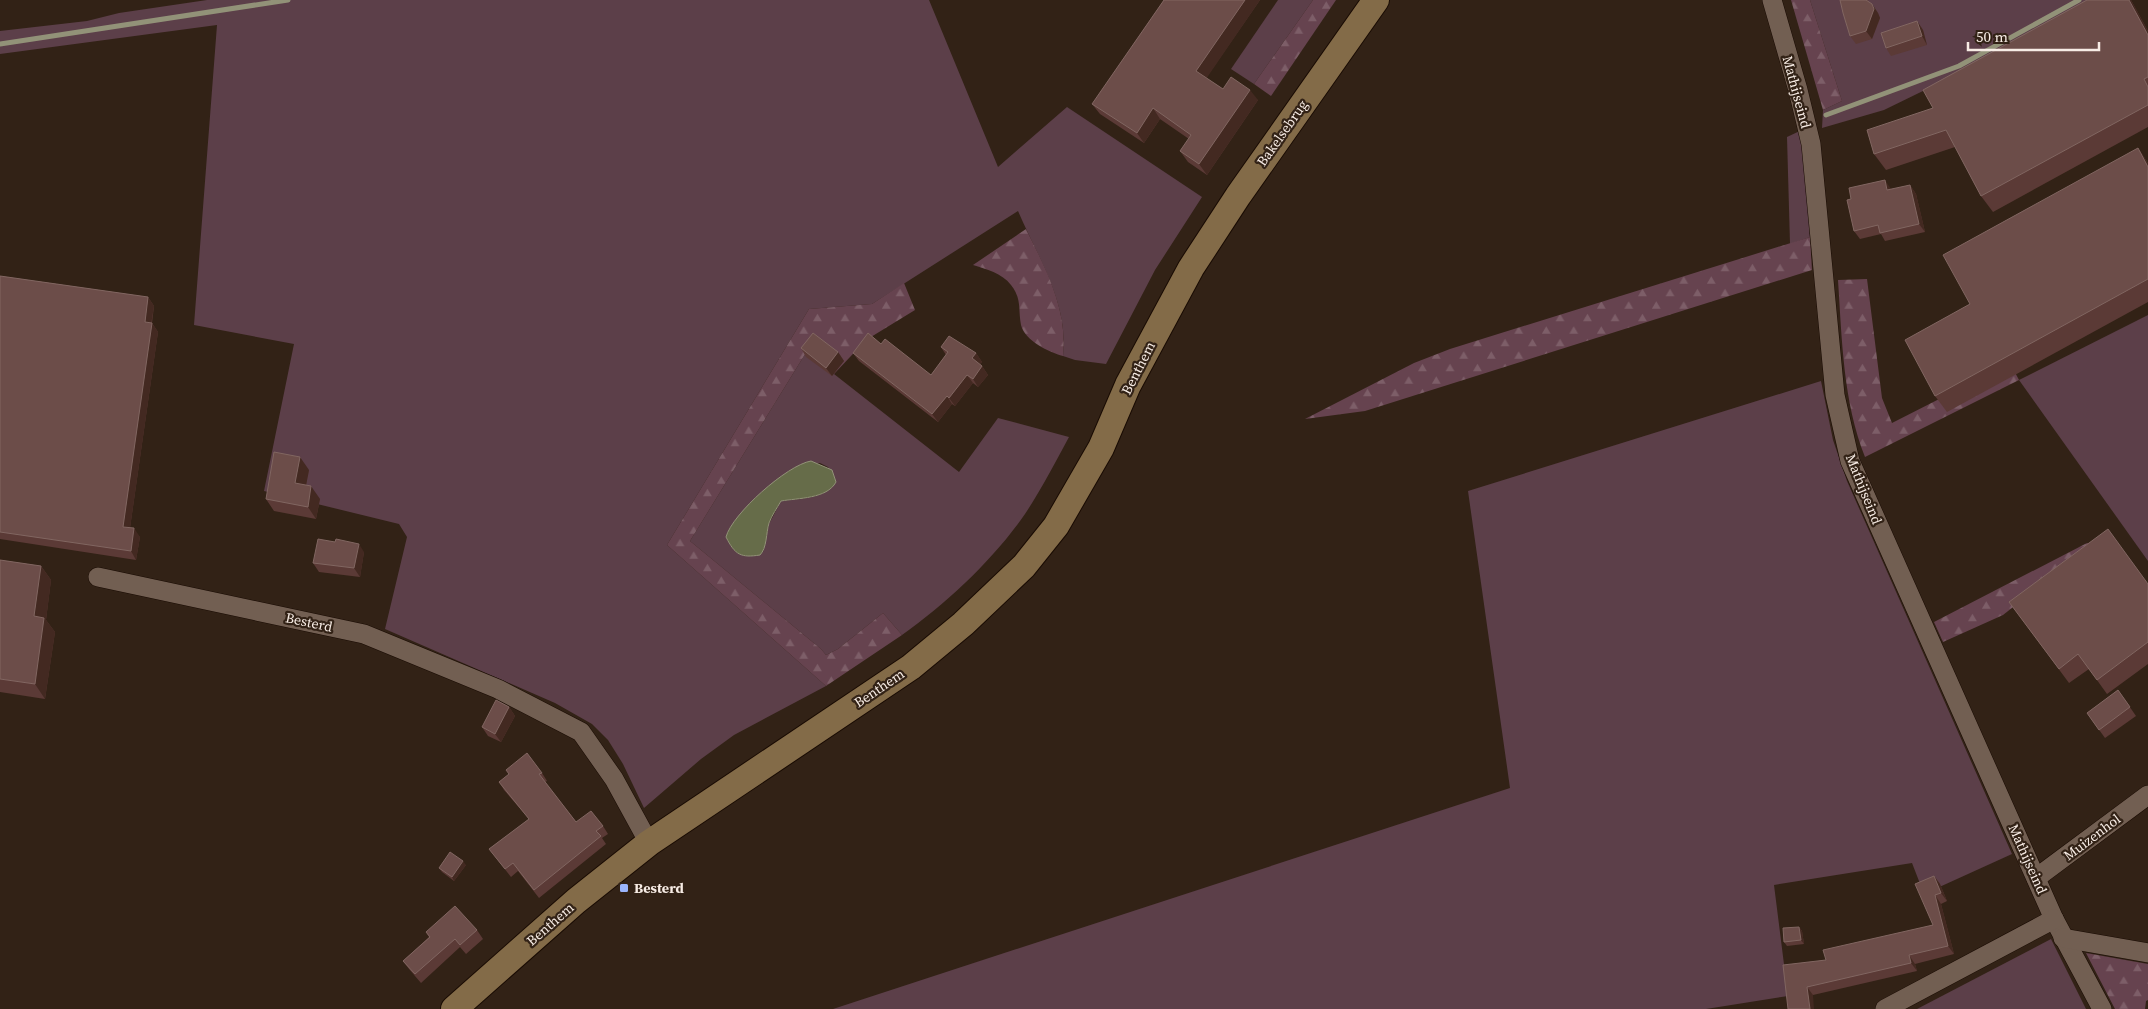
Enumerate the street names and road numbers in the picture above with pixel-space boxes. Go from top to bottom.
street label: Mathijseind [1778,54,1816,131]
street label: Bakelsebrug [1252,96,1312,170]
street label: Benthem [1116,338,1160,398]
street label: Mathijseind [1841,451,1887,527]
street label: Besterd [284,607,334,637]
street label: Benthem [850,664,909,712]
street label: Muizenhol [2059,809,2125,865]
street label: Mathijseind [2004,821,2052,897]
street label: Benthem [522,897,578,950]

